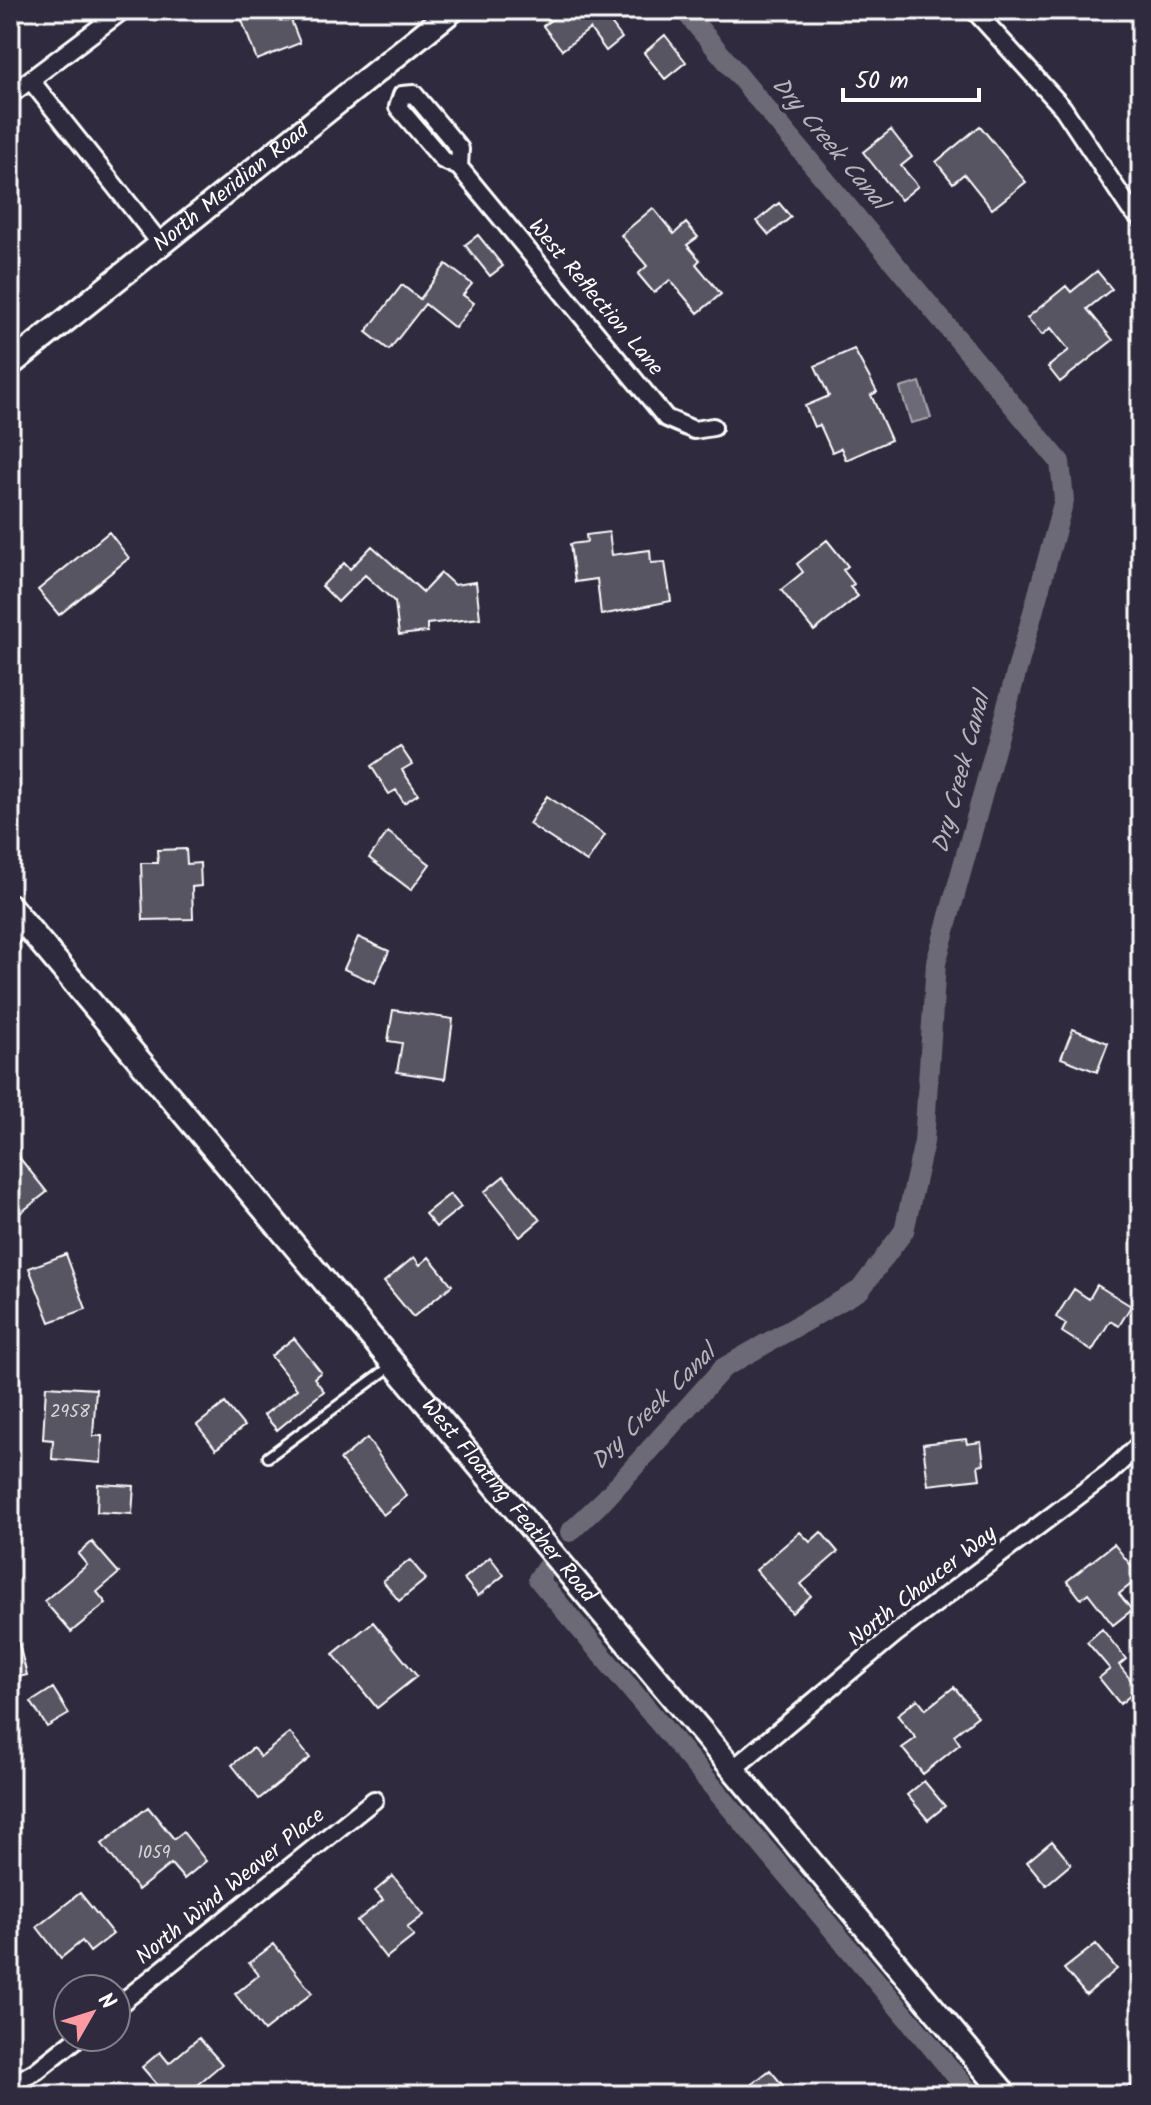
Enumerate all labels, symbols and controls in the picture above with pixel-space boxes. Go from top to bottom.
scale bar [843,52,979,102]
text: 50 m [855,62,909,101]
water label: Dry Creek Canal [761,68,900,223]
street label: North Meridian Road [146,113,318,261]
street label: West Reflection Lane [518,212,672,385]
water label: Dry Creek Canal [922,684,1003,858]
water label: Dry Creek Canal [582,1333,729,1480]
street label: West Floating Feather Road [412,1391,605,1612]
house number: 2958 [50,1398,90,1427]
street label: North Chaucer Way [841,1517,1006,1656]
street label: North Wind Weaver Place [129,1799,334,1975]
house number: 1059 [137,1839,171,1868]
north arrow [52,1973,132,2053]
text: N [88,1986,124,2018]

